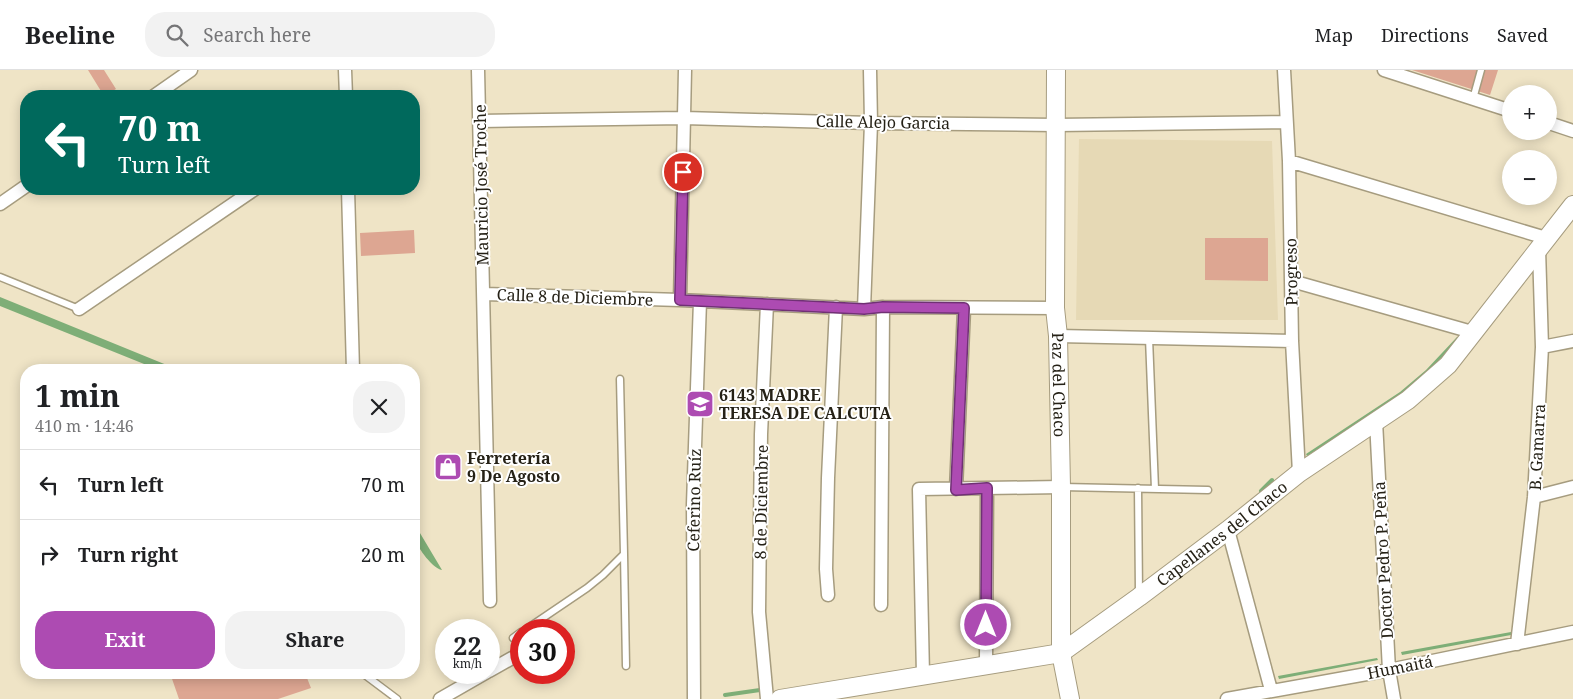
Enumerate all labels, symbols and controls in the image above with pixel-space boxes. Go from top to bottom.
search box [145,12,495,57]
text: Beeline [25,18,115,51]
icon: search [163,21,191,49]
text: Search here [203,22,311,48]
text: Map [1315,23,1353,47]
text: Directions [1381,23,1469,47]
text: Saved [1497,23,1548,47]
map controls [1502,85,1557,205]
button: + [1502,85,1557,140]
text: 70 m [118,104,201,151]
street label: Mauricio José Troche [469,104,493,266]
icon: left [35,110,100,175]
street label: Calle Alejo Garcia [816,110,950,134]
text: Turn left [118,149,210,179]
button: − [1502,150,1557,205]
pin [662,151,704,193]
icon: arrive [669,158,697,186]
street label: Progreso [1279,238,1303,306]
street label: Calle 8 de Diciembre [496,283,654,311]
street label: Paz del Chaco [1047,332,1071,437]
text: 1 min [35,375,120,416]
button: close [353,381,405,433]
place label: 6143 MADRE TERESA DE CALCUTA [719,384,892,424]
school or university icon: 6143 MADRE TERESA DE CALCUTA [685,389,715,419]
street label: B. Gamarra [1524,403,1550,491]
text: 410 m · 14:46 [35,415,134,437]
street label: 8 de Diciembre [749,444,773,560]
place label: Ferretería 9 De Agosto [467,447,560,487]
street label: Ceferino Ruíz [682,448,706,552]
shop icon: Ferretería 9 De Agosto [433,452,463,482]
icon: left [35,471,63,499]
text: Turn left [78,472,164,498]
text: 70 m [361,472,405,498]
street label: Capellanes del Chaco [1152,476,1292,591]
street label: Doctor Pedro P. Peña [1368,481,1398,639]
icon: right [35,541,63,569]
text: Turn right [78,542,178,568]
text: 20 m [361,542,405,568]
position arrow [959,598,1011,650]
button: Exit [35,611,215,669]
button: Share [225,611,405,669]
speed limit sign: 30 [510,619,575,684]
text: 22 [453,628,482,662]
street label: Humaitá [1365,650,1435,684]
text: km/h [453,655,482,672]

